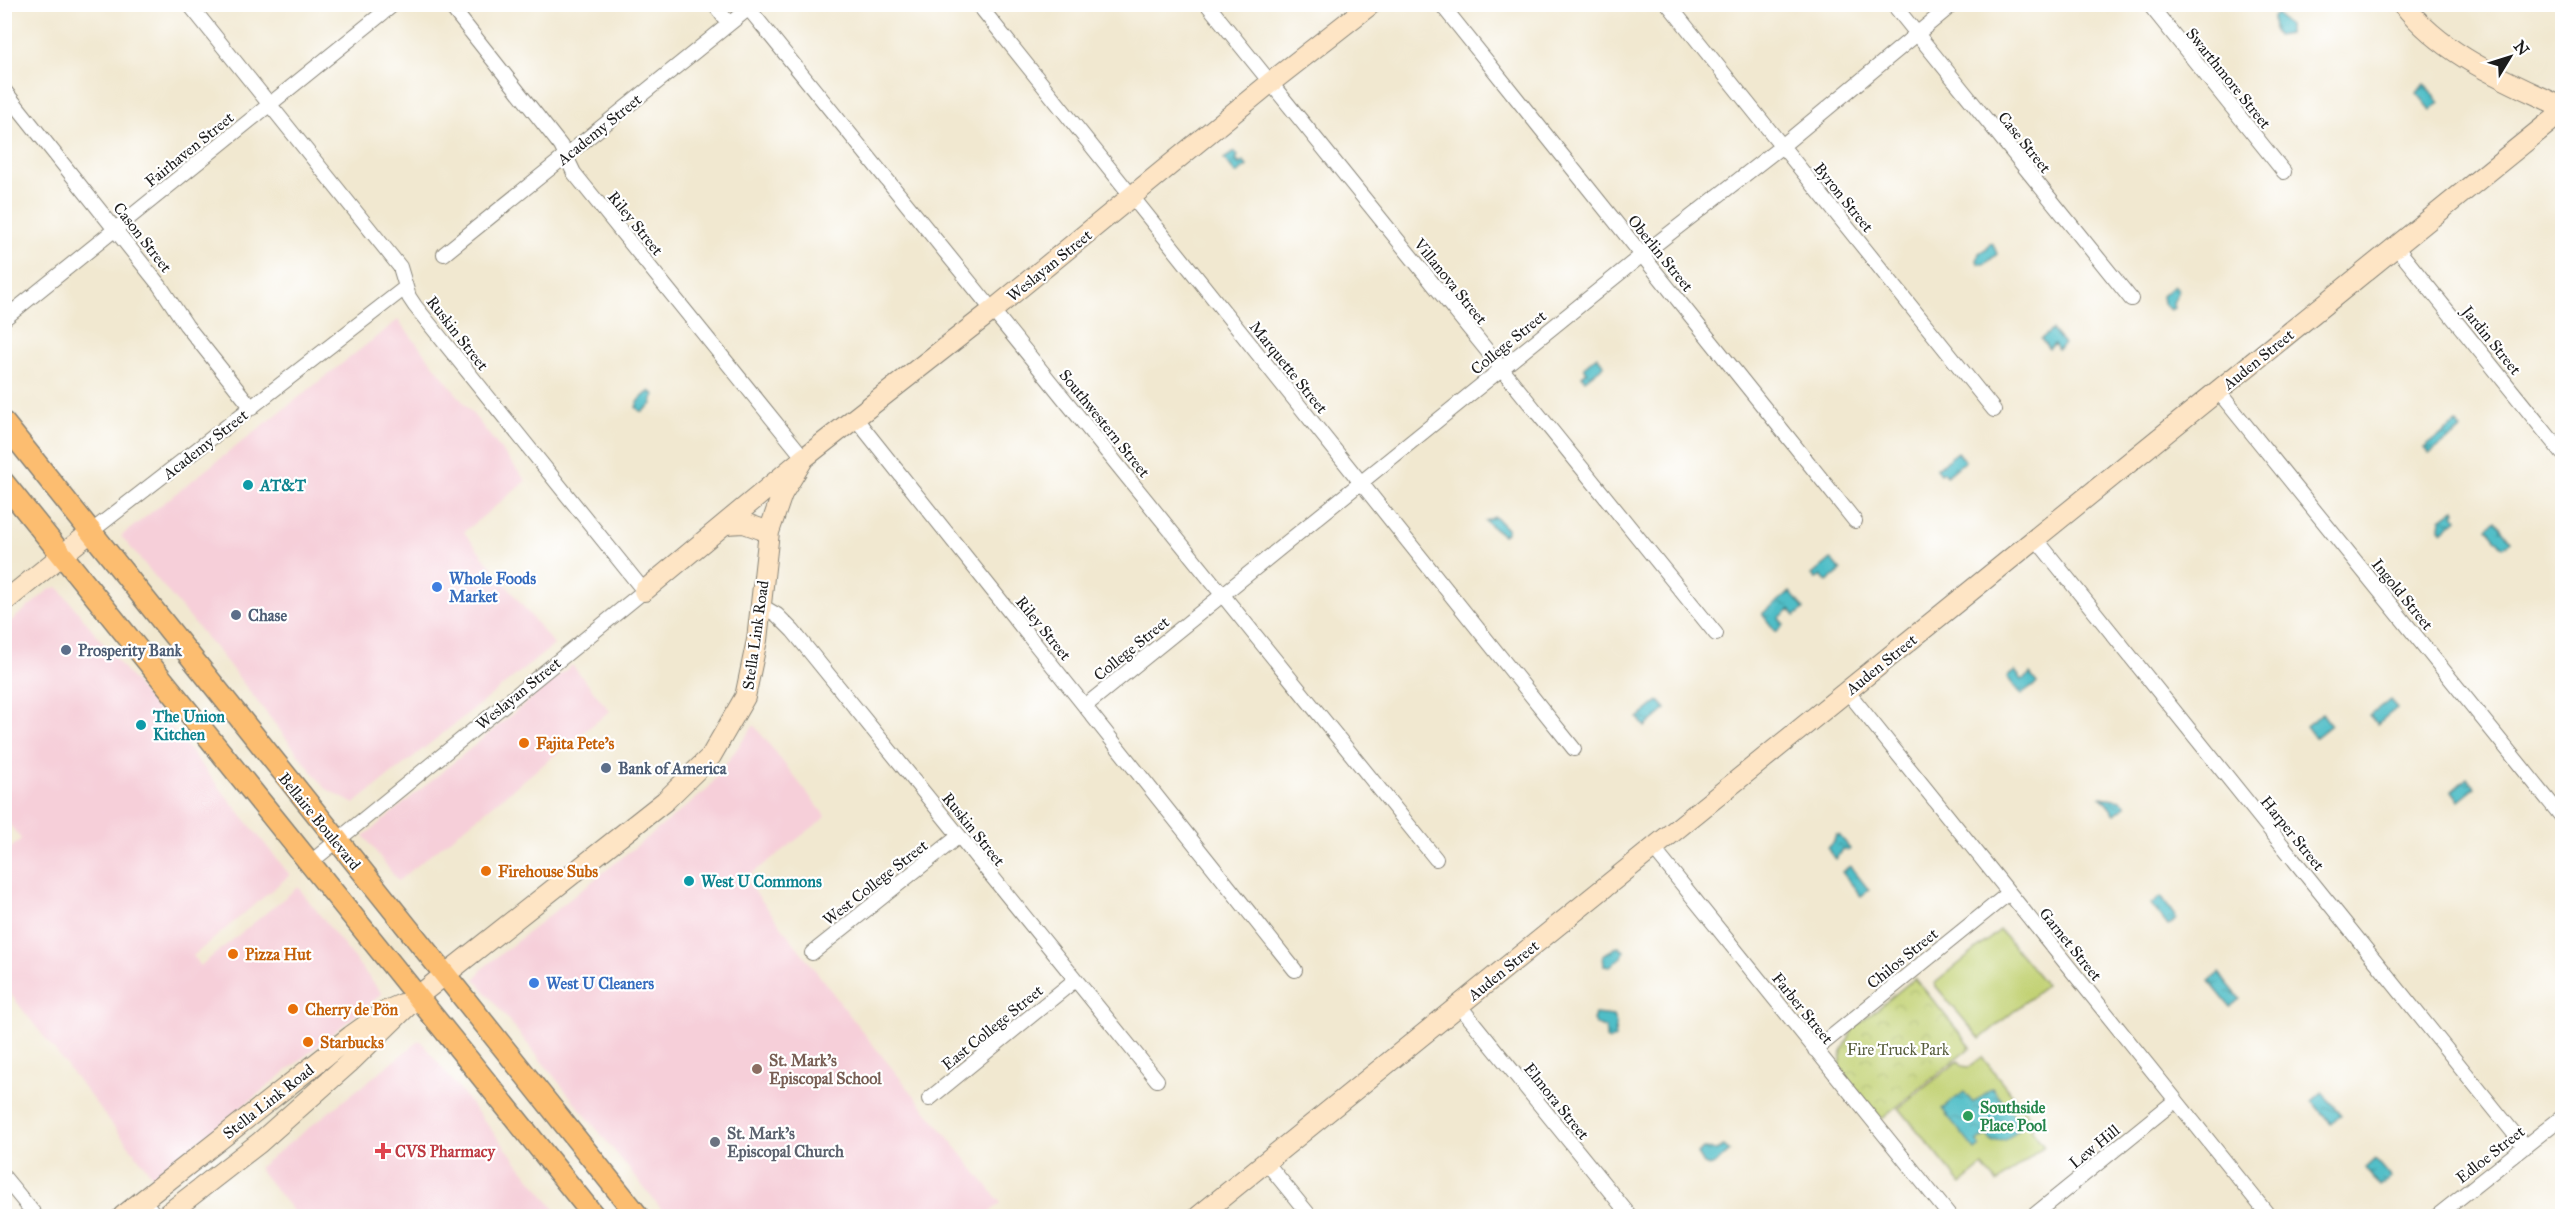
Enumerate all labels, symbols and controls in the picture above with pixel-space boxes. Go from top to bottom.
street label: Swarthmore Street [2182,24,2275,133]
north arrow [2480,27,2540,87]
text: N [2510,37,2533,60]
street label: Academy Street [553,89,645,170]
street label: Fairhaven Street [141,108,238,191]
street label: Case Street [1994,108,2055,177]
street label: Byron Street [1810,159,1878,236]
street label: Riley Street [604,187,667,260]
street label: Cason Street [109,199,176,276]
street label: Oberlin Street [1624,211,1698,296]
street label: Weslayan Street [1003,225,1096,305]
street label: Villanova Street [1409,234,1491,328]
street label: Ruskin Street [423,292,493,375]
street label: Jardin Street [2456,301,2525,379]
street label: College Street [1467,306,1551,379]
street label: Marquette Street [1245,317,1332,418]
street label: Auden Street [2218,325,2298,394]
street label: Southwestern Street [1055,366,1154,481]
street label: Academy Street [158,405,252,484]
place label: AT&T [259,476,306,495]
marker: AT&T [241,478,255,492]
street label: Ingold Street [2367,555,2437,635]
place label: Whole Foods Market [449,569,536,606]
street label: Stella Link Road [738,579,773,691]
marker: Whole Foods Market [430,580,444,594]
street label: Riley Street [1012,592,1075,665]
place label: Chase [248,606,287,625]
marker: Chase [229,608,243,622]
street label: College Street [1090,612,1174,685]
street label: Auden Street [1841,630,1921,699]
place label: Prosperity Bank [78,641,183,661]
marker: Prosperity Bank [59,643,73,657]
street label: Weslayan Street [472,653,565,733]
place label: The Union Kitchen [152,707,225,744]
marker: The Union Kitchen [134,718,148,732]
place label: Fajita Pete's [536,734,615,754]
marker: Fajita Pete's [517,736,531,750]
place label: Bank of America [618,759,728,778]
marker: Bank of America [599,761,613,775]
street label: Bellaire Boulevard [275,769,365,874]
street label: Ruskin Street [938,789,1009,870]
street label: Harper Street [2257,792,2329,875]
street label: West College Street [819,835,932,930]
place label: Firehouse Subs [498,862,598,881]
marker: Firehouse Subs [479,864,493,878]
place label: West U Commons [701,872,822,891]
marker: West U Commons [682,874,696,888]
street label: Garnet Street [2035,904,2106,985]
street label: Chilos Street [1863,924,1942,993]
street label: Auden Street [1463,936,1543,1005]
place label: Pizza Hut [245,945,312,964]
marker: Pizza Hut [226,947,240,961]
street label: Farber Street [1768,969,1837,1048]
place label: West U Cleaners [546,974,654,993]
marker: West U Cleaners [527,976,541,990]
street label: East College Street [938,981,1048,1075]
place label: Cherry de Pön [305,1000,398,1020]
marker: Cherry de Pön [286,1002,300,1016]
place label: Starbucks [320,1033,384,1052]
marker: Starbucks [301,1035,315,1049]
park label: Fire Truck Park [1847,1040,1950,1059]
place label: St. Mark's Episcopal School [769,1051,882,1089]
street label: Elmora Street [1520,1059,1594,1144]
street label: Stella Link Road [219,1060,318,1143]
marker: St. Mark's Episcopal School [750,1062,764,1076]
place label: Southside Place Pool [1980,1098,2047,1135]
marker: Southside Place Pool [1961,1109,1975,1123]
street label: Lew Hill [2065,1120,2124,1172]
street label: Edloe Street [2452,1122,2529,1187]
place label: St. Mark's Episcopal Church [727,1124,844,1162]
marker: St. Mark's Episcopal Church [708,1135,722,1149]
place label: CVS Pharmacy [395,1142,496,1162]
marker: CVS Pharmacy [376,1144,390,1158]

